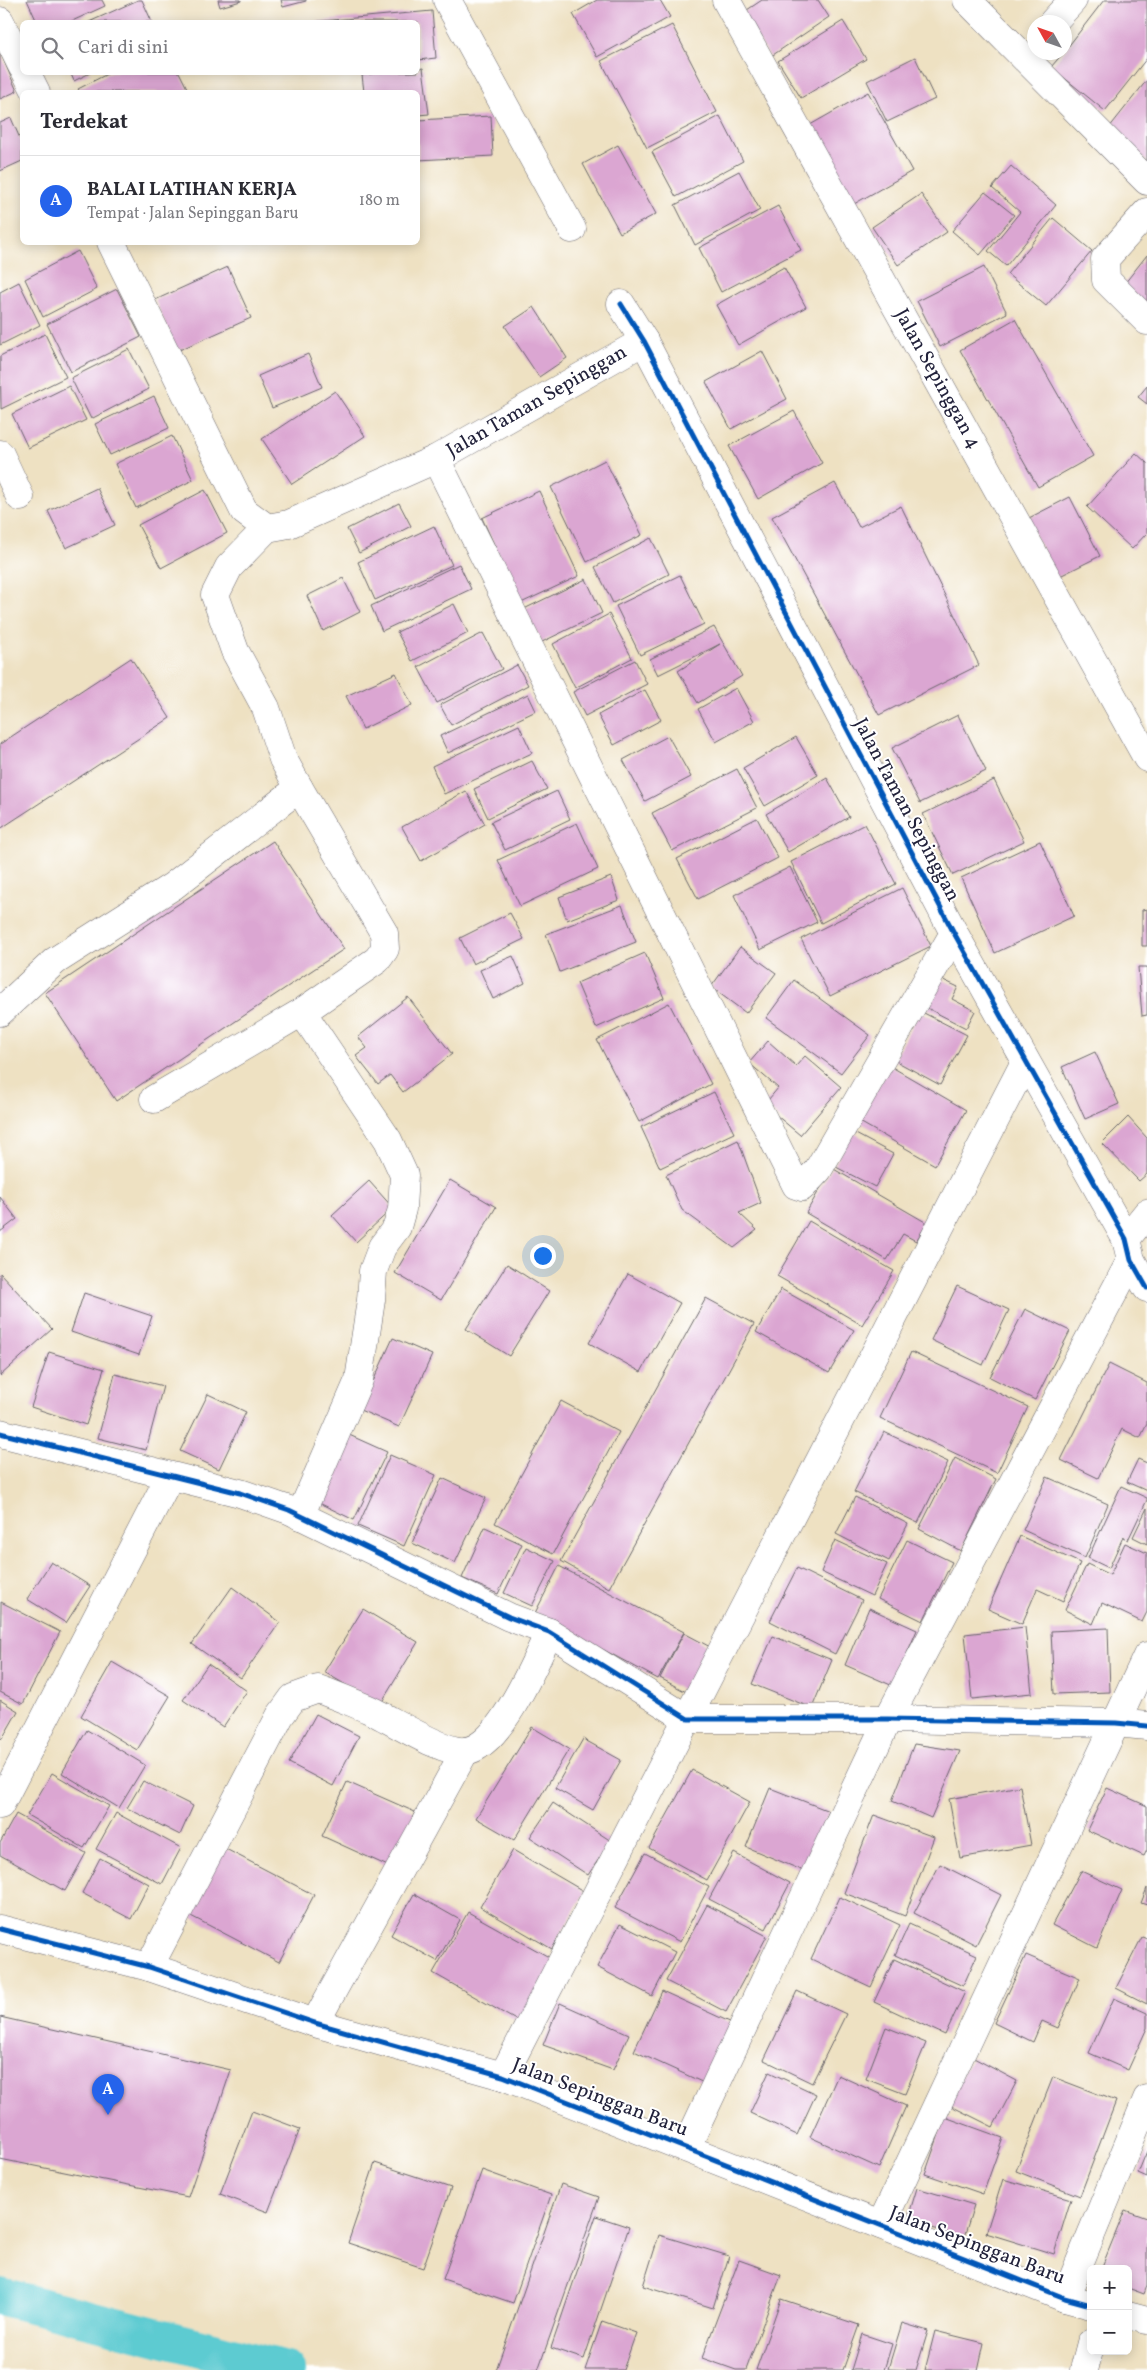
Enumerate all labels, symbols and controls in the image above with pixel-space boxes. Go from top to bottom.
north arrow [1027,15,1072,60]
search box [20,20,420,75]
icon: search [38,34,66,62]
text: Cari di sini [78,35,169,61]
text: Terdekat [40,108,128,137]
text: BALAI LATIHAN KERJA [87,177,297,203]
text: A [50,190,62,212]
text: 180 m [359,190,400,212]
text: Tempat · Jalan Sepinggan Baru [87,203,298,225]
street label: Jalan Sepinggan 4 [887,304,987,454]
street label: Jalan Taman Sepinggan [442,339,632,465]
street label: Jalan Taman Sepinggan [846,713,966,907]
your location [530,1243,556,1269]
street label: Jalan Sepinggan Baru [508,2051,692,2145]
pin: A [92,2074,124,2115]
street label: Jalan Sepinggan Baru [885,2199,1069,2293]
map controls [1087,2265,1132,2355]
button: + [1087,2265,1132,2310]
button: − [1087,2310,1132,2355]

